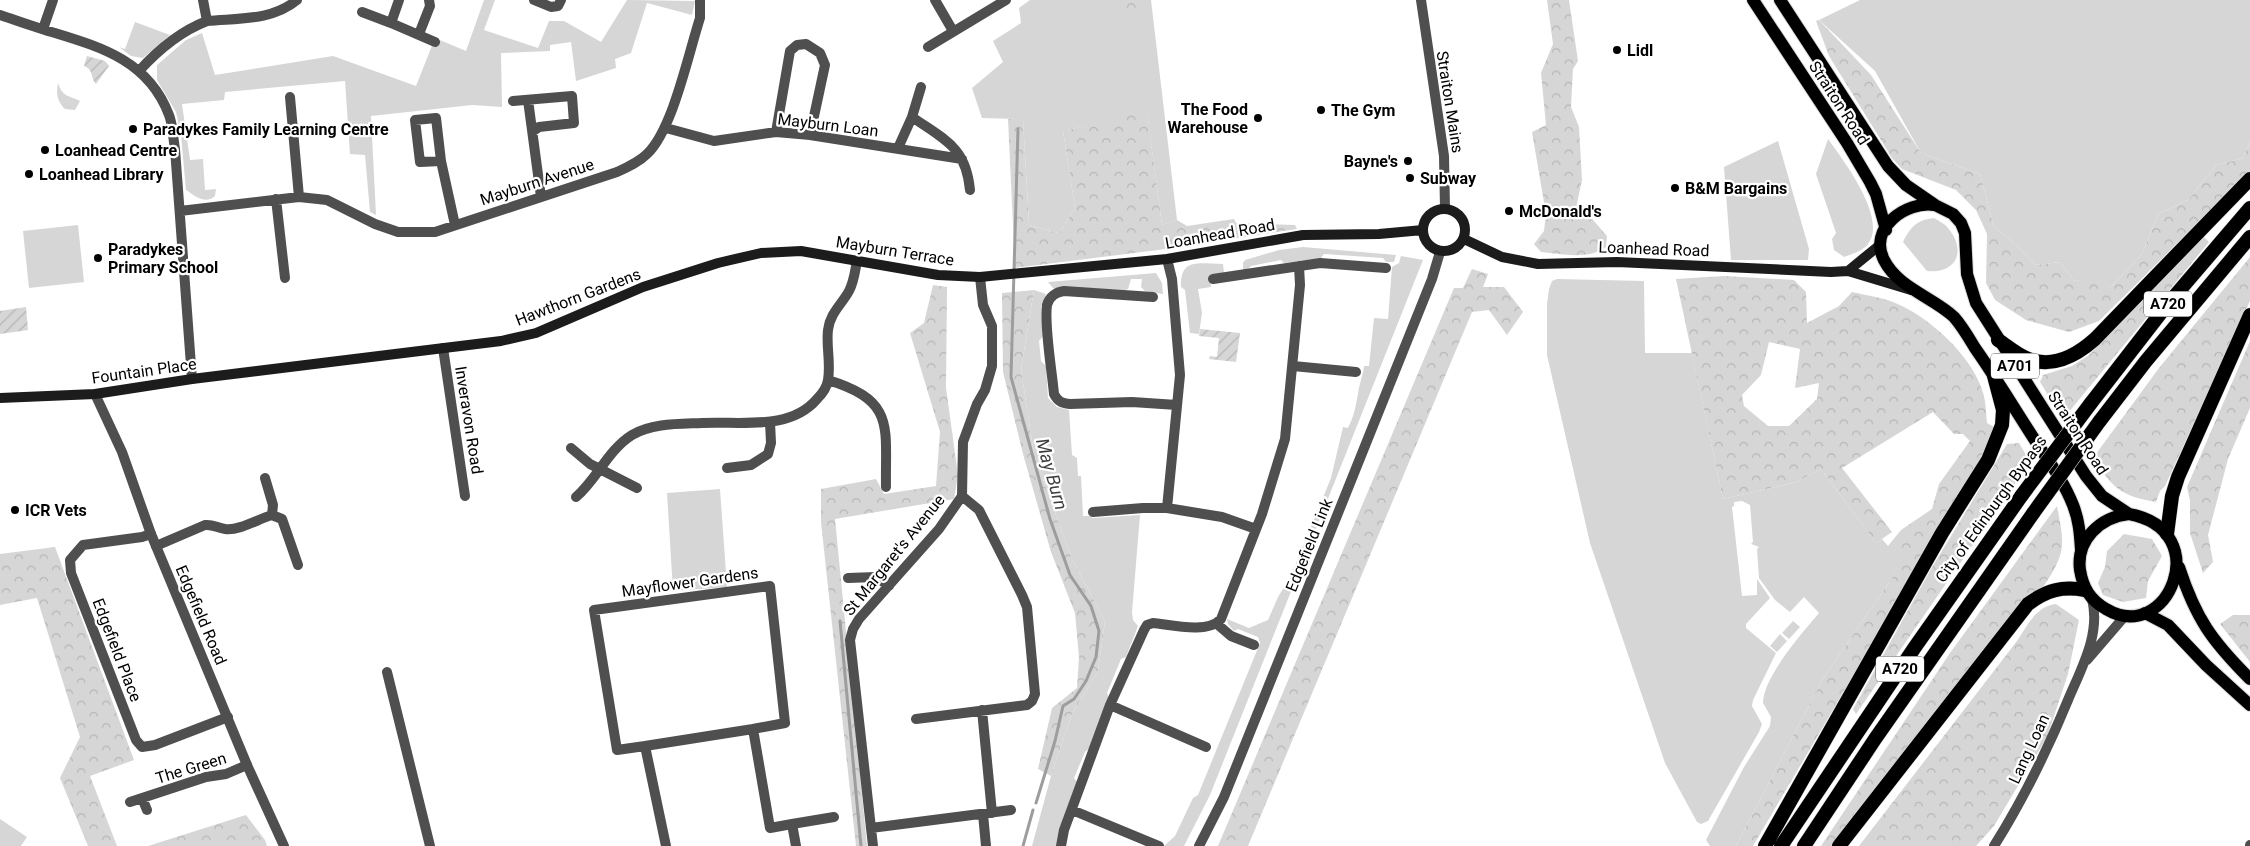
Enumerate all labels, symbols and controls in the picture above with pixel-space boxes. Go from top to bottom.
place label: Lidl [1627,41,1653,60]
marker: Lidl [1611,44,1623,56]
street label: Straiton Mains [1433,50,1467,154]
street label: Straiton Road [1805,58,1873,148]
place label: The Food Warehouse [1168,100,1248,137]
place label: The Gym [1331,101,1395,120]
marker: The Gym [1315,104,1327,116]
street label: Mayburn Loan [777,109,879,141]
marker: The Food Warehouse [1252,112,1264,124]
place label: Paradykes Family Learning Centre [143,120,389,139]
marker: Paradykes Family Learning Centre [127,123,139,135]
place label: Loanhead Centre [55,141,178,160]
marker: Loanhead Centre [39,144,51,156]
place label: Bayne's [1344,152,1398,171]
street label: Mayburn Avenue [478,155,596,209]
marker: Bayne's [1402,155,1414,167]
place label: Loanhead Library [39,165,164,184]
marker: Loanhead Library [23,168,35,180]
place label: Subway [1420,169,1477,188]
marker: Subway [1404,172,1416,184]
place label: B&M Bargains [1685,179,1787,198]
marker: B&M Bargains [1669,182,1681,194]
place label: McDonald's [1519,202,1602,221]
marker: McDonald's [1503,205,1515,217]
street label: Loanhead Road [1164,215,1276,253]
street label: Mayburn Terrace [835,232,955,270]
street label: Loanhead Road [1598,238,1710,260]
place label: Paradykes Primary School [108,240,218,277]
marker: Paradykes Primary School [92,252,104,264]
street label: Hawthorn Gardens [513,264,643,330]
road number: A720 [2144,292,2192,316]
street label: Fountain Place [90,354,198,388]
road number: A701 [1991,354,2039,378]
street label: Inveravon Road [451,365,487,475]
street label: Straiton Road [2044,388,2112,478]
street label: City of Edinburgh Bypass [1931,432,2051,586]
water label: May Burn [1032,436,1072,512]
street label: St Margaret's Avenue [839,491,949,619]
street label: Edgefield Link [1282,495,1337,595]
place label: ICR Vets [25,501,87,520]
marker: ICR Vets [9,504,21,516]
street label: Edgefield Road [171,562,231,668]
street label: Mayflower Gardens [620,563,760,601]
street label: Edgefield Place [89,596,145,704]
road number: A720 [1876,656,1924,682]
street label: Lang Loan [2005,711,2053,787]
street label: The Green [153,748,229,788]

